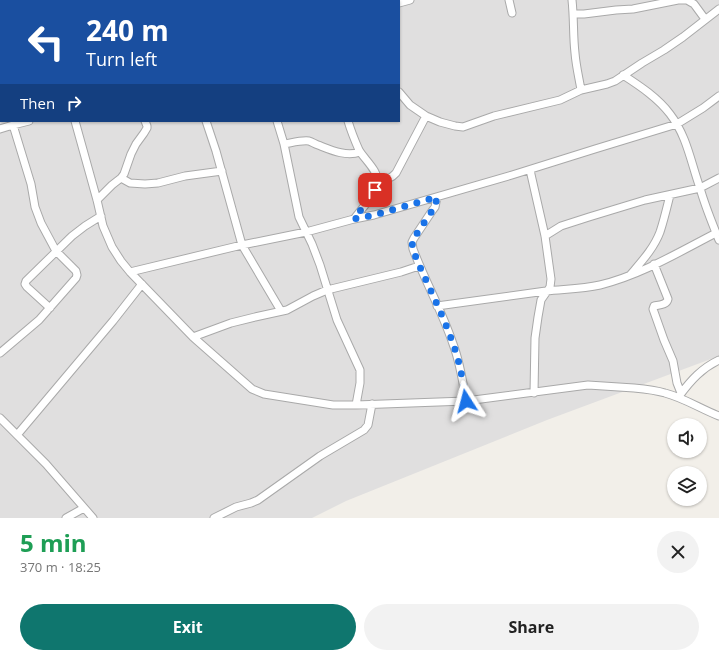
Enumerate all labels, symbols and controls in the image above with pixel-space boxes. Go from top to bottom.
text: 240 m [86,11,169,49]
icon: left [20,16,72,68]
text: Turn left [86,47,157,71]
icon: right [63,92,85,114]
text: Then [20,93,55,113]
pin [358,173,392,207]
icon: arrive [364,179,386,201]
position arrow [445,380,487,422]
map controls [667,418,707,506]
button: sound [667,418,707,458]
button: layers [667,466,707,506]
text: 5 min [20,526,87,559]
button: close [657,531,699,573]
text: 370 m · 18:25 [20,558,101,576]
button: Exit [20,604,356,650]
button: Share [364,604,699,650]

